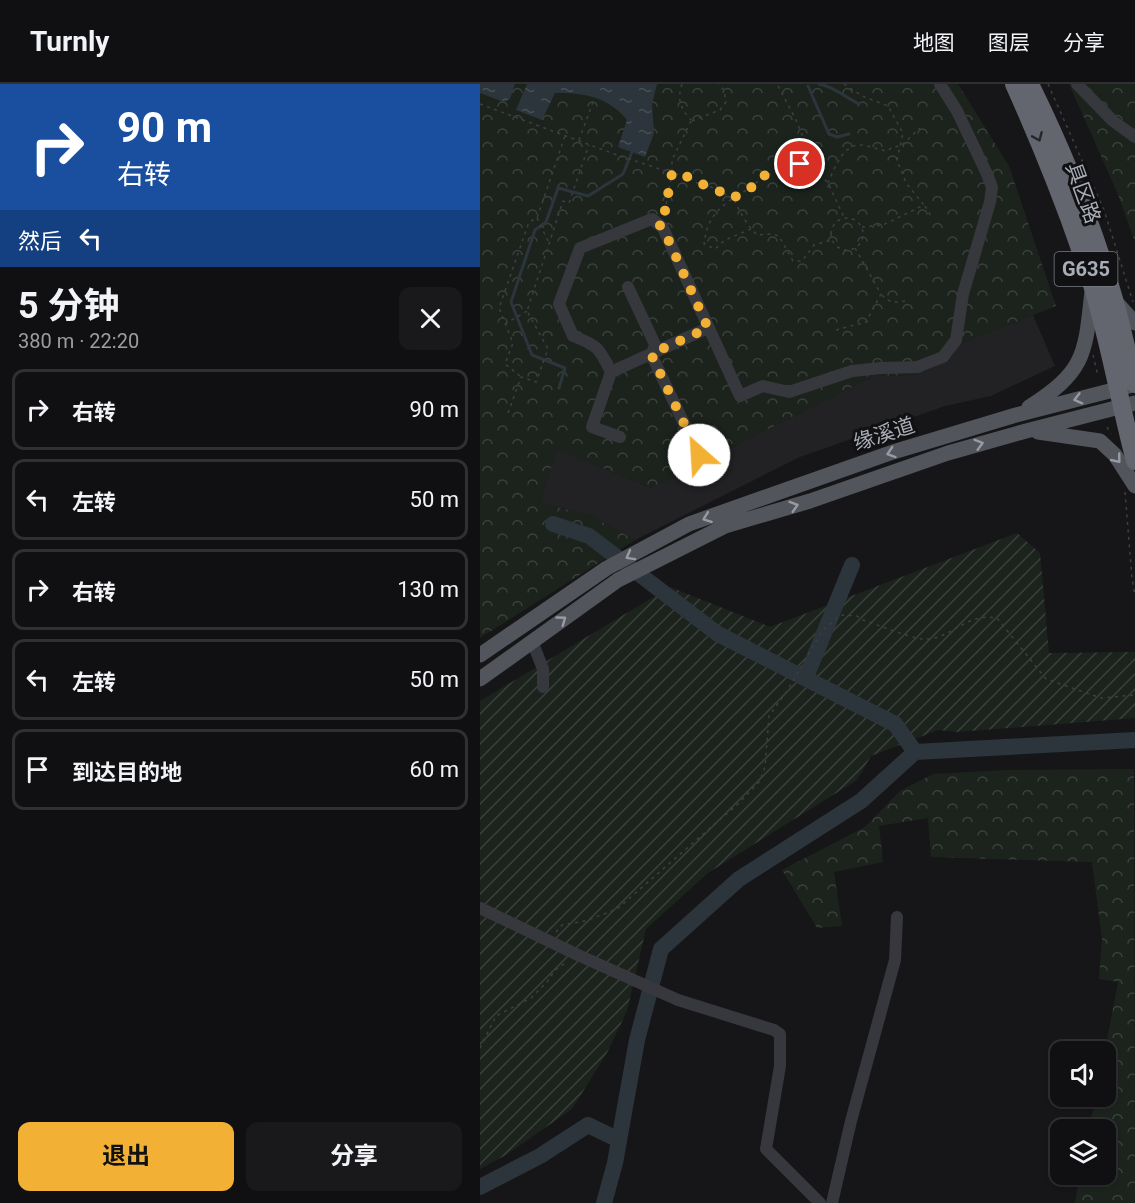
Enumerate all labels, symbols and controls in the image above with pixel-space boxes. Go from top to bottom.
text: Turnly [30,25,109,58]
text: 地图 [913,31,955,55]
text: 图层 [988,31,1030,55]
text: 分享 [1063,31,1105,55]
text: 90 m [117,103,212,152]
icon: right [18,108,96,186]
one-way arrow [1031,131,1043,142]
pin [774,138,825,189]
icon: arrive [783,147,816,180]
text: 右转 [117,159,171,191]
street label: 具区路 [1061,159,1105,227]
icon: left [74,222,107,255]
text: 然后 [18,229,62,254]
road number: G635 [1054,252,1118,286]
text: 5 分钟 [18,285,120,327]
button: close [399,287,462,350]
text: 380 m · 22:20 [18,329,139,353]
one-way arrow [1073,391,1083,404]
icon: right [21,393,54,426]
text: 90 m [410,397,459,422]
text: 右转 [72,400,116,425]
street label: 缘溪道 [850,413,918,455]
position arrow [667,423,731,487]
one-way arrow [973,439,984,451]
one-way arrow [886,446,897,458]
one-way arrow [1110,452,1121,463]
icon: left [21,483,54,516]
text: 50 m [410,487,459,512]
text: 左转 [72,490,116,515]
one-way arrow [788,501,799,513]
one-way arrow [702,510,713,523]
one-way arrow [625,549,636,560]
icon: right [21,573,54,606]
text: 130 m [397,577,459,602]
text: 右转 [72,580,116,605]
one-way arrow [555,616,566,627]
icon: left [21,663,54,696]
text: 50 m [410,667,459,692]
text: 左转 [72,670,116,695]
icon: arrive [21,753,54,786]
text: 60 m [410,757,459,782]
text: 到达目的地 [72,760,182,785]
map controls [1050,1041,1116,1185]
button: sound [1050,1041,1116,1107]
button: layers [1050,1119,1116,1185]
button: 退出 [18,1122,234,1191]
button: 分享 [246,1122,462,1191]

